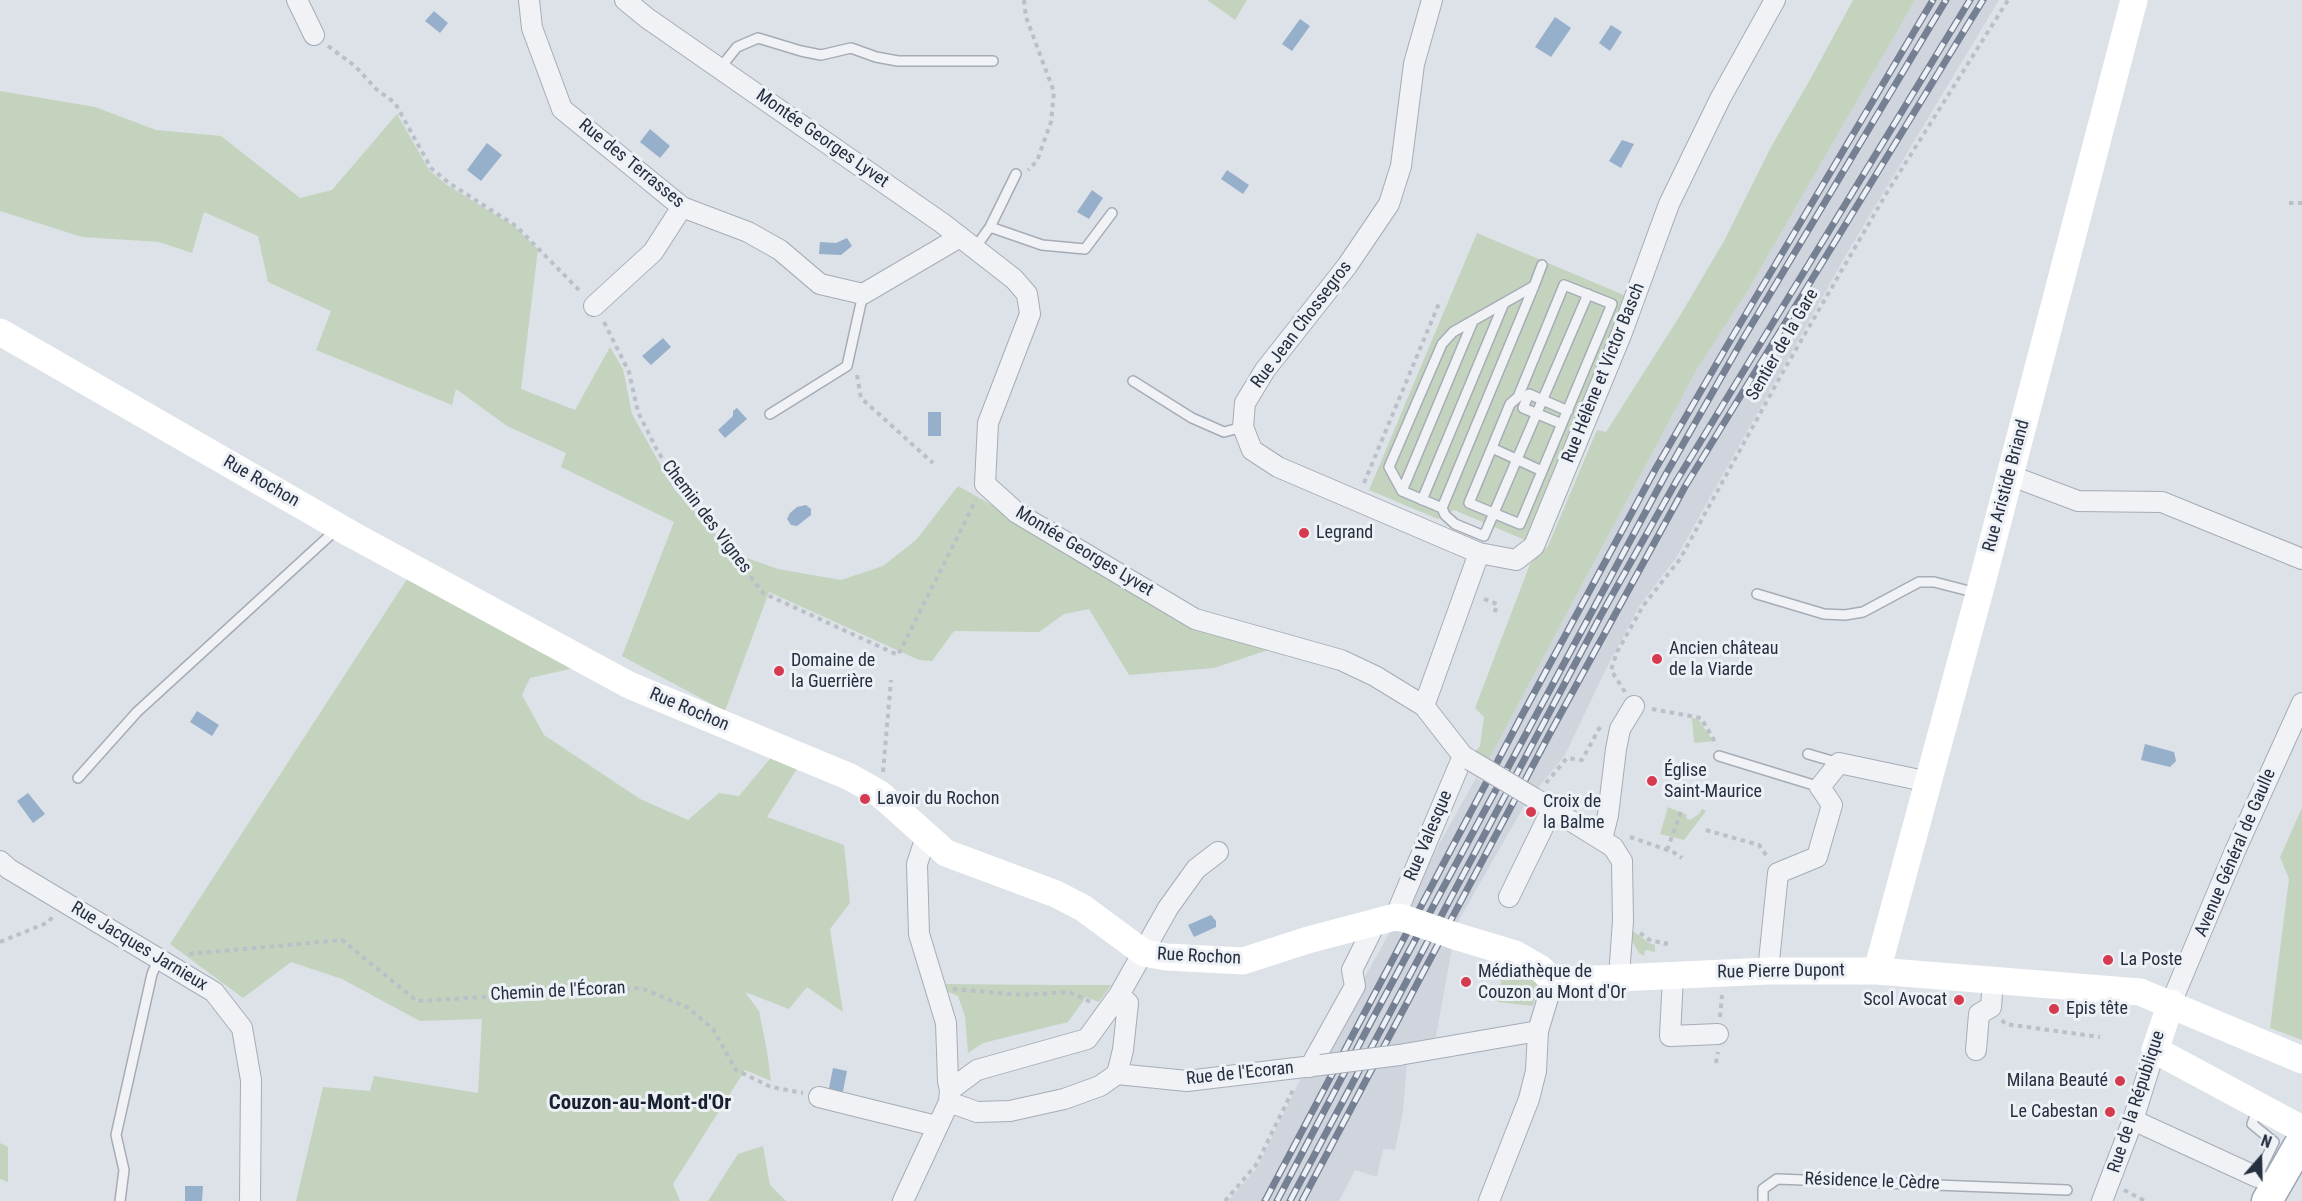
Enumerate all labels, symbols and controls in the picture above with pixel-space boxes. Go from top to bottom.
street label: Montée Georges Lyvet [752,85,892,193]
street label: Rue des Terrasses [574,115,688,213]
street label: Rue Jean Chossegros [1247,257,1357,393]
street label: Rue Hélène et Victor Basch [1558,280,1650,466]
street label: Sentier de la Gare [1742,285,1824,405]
street label: Rue Aristide Briand [1979,418,2035,554]
street label: Rue Rochon [219,452,303,512]
street label: Chemin des Vignes [656,456,756,578]
street label: Montée Georges Lyvet [1011,502,1157,602]
place label: Legrand [1316,522,1373,544]
marker: Legrand [1297,526,1311,540]
place label: Ancien château de la Viarde [1669,638,1779,680]
place label: Domaine de la Guerrière [791,650,875,692]
marker: Ancien château de la Viarde [1650,652,1664,666]
marker: Domaine de la Guerrière [772,664,786,678]
street label: Rue Rochon [646,684,732,736]
place label: Église Saint-Maurice [1664,760,1762,802]
street label: Avenue Général de Gaulle [2191,766,2281,940]
marker: Église Saint-Maurice [1645,774,1659,788]
place label: Lavoir du Rochon [877,788,1000,810]
street label: Rue Valesque [1400,788,1458,884]
place label: Croix de la Balme [1543,791,1604,834]
marker: Lavoir du Rochon [858,792,872,806]
marker: Croix de la Balme [1524,805,1538,819]
street label: Rue Jacques Jarnieux [67,898,211,996]
street label: Rue Rochon [1156,944,1242,970]
place label: La Poste [2120,949,2182,971]
marker: La Poste [2101,953,2115,967]
street label: Rue Pierre Dupont [1717,960,1845,984]
place label: Médiathèque de Couzon au Mont d'Or [1478,961,1626,1004]
marker: Médiathèque de Couzon au Mont d'Or [1459,975,1473,989]
street label: Chemin de l'Écoran [490,978,626,1006]
place label: Scol Avocat [1863,989,1947,1011]
marker: Scol Avocat [1952,993,1966,1007]
place label: Epis tête [2066,998,2128,1020]
marker: Epis tête [2047,1002,2061,1016]
street label: Rue de la République [2104,1028,2170,1176]
street label: Rue de l'Ecoran [1185,1058,1295,1090]
place label: Milana Beauté [2007,1070,2108,1092]
marker: Milana Beauté [2113,1074,2127,1088]
district label: Couzon-au-Mont-d'Or [549,1091,731,1117]
place label: Le Cabestan [2010,1101,2098,1123]
marker: Le Cabestan [2103,1105,2117,1119]
north arrow [2230,1129,2290,1189]
text: N [2258,1131,2274,1152]
street label: Résidence le Cèdre [1804,1169,1940,1195]

